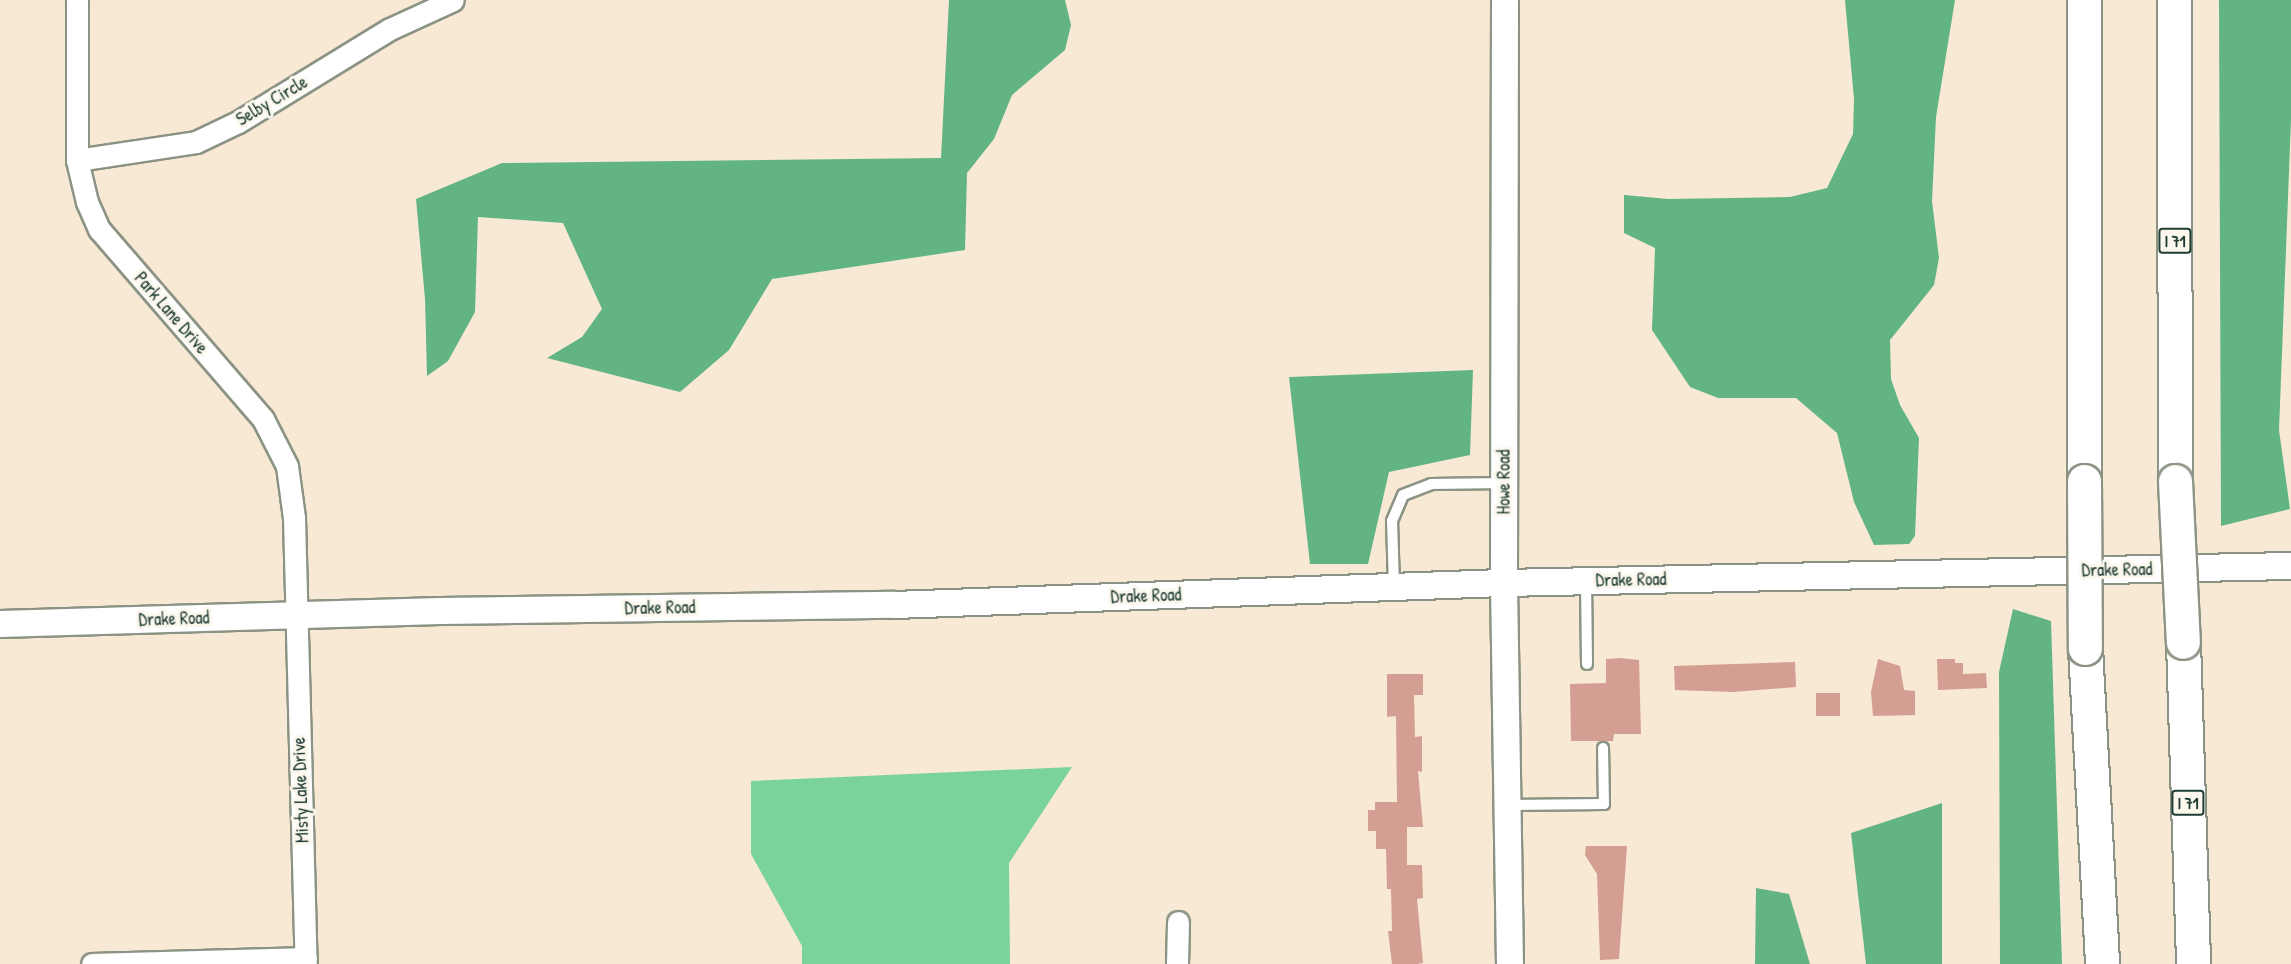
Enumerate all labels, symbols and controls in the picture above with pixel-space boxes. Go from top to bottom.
street label: Selby Circle [233,71,311,131]
road number: I 71 [2157,228,2193,254]
street label: Park Lane Drive [130,268,212,358]
street label: Howe Road [1493,450,1515,514]
street label: Drake Road [2081,559,2153,581]
street label: Drake Road [1595,569,1667,591]
street label: Drake Road [1110,584,1182,608]
street label: Drake Road [624,597,696,619]
street label: Drake Road [138,607,210,631]
street label: Misty Lake Drive [288,737,314,843]
road number: I 71 [2170,790,2206,816]

